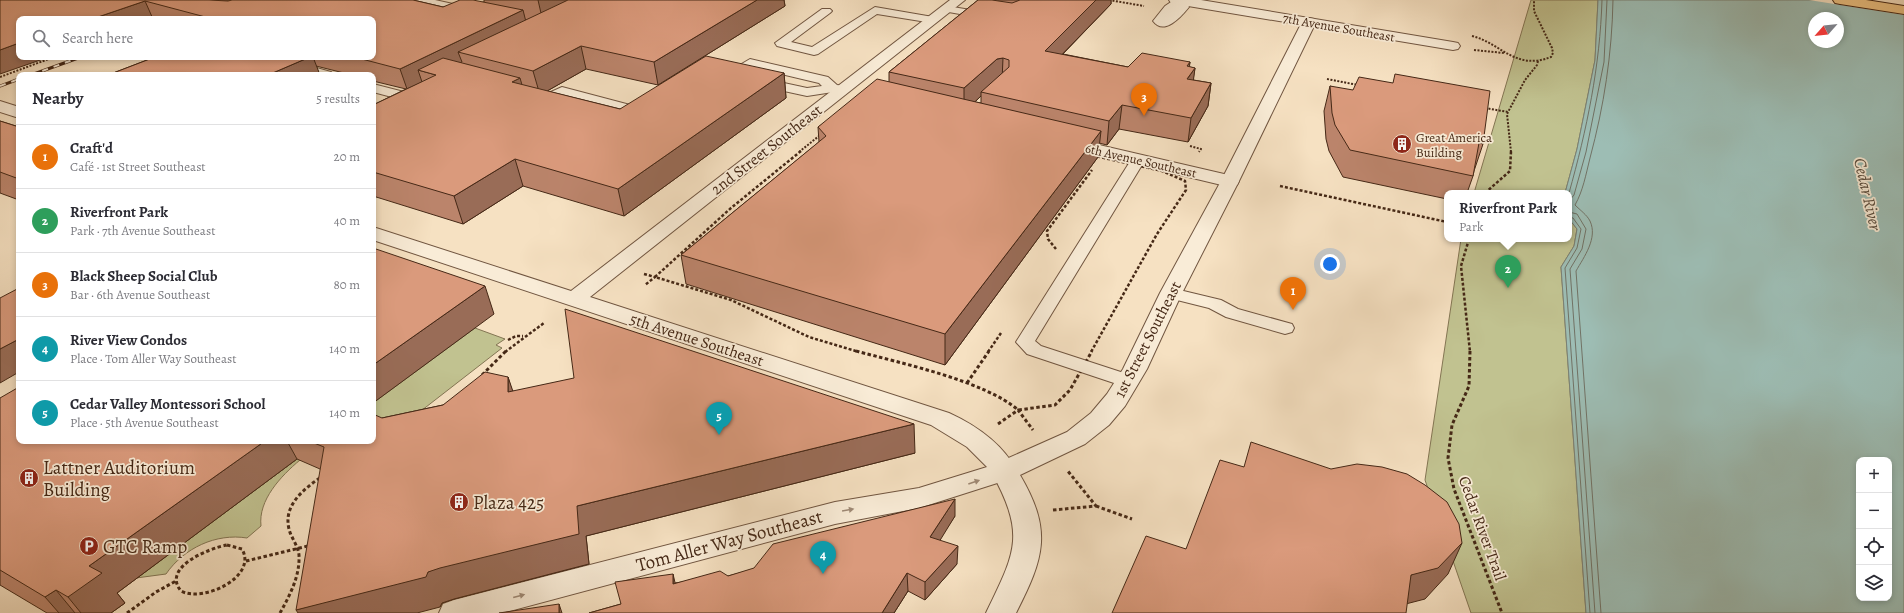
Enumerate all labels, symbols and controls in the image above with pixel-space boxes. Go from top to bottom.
street label: 7th Avenue Southeast [1282,9,1397,46]
north arrow [1808,12,1844,48]
search box [16,16,376,60]
icon: search [30,27,52,49]
text: Search here [62,28,133,48]
pin: 3 [1131,83,1157,116]
text: Nearby [32,87,83,110]
text: 5 results [316,90,360,107]
street label: 2nd Street Southeast [706,99,827,200]
place label: Great America Building [1416,129,1492,161]
building icon: Great America Building [1391,133,1413,155]
text: Craft'd [70,138,113,158]
street label: 6th Avenue Southeast [1083,139,1199,182]
text: 1 [43,148,47,165]
text: 20 m [334,148,360,165]
water label: Cedar River [1848,156,1887,234]
text: Café · 1st Street Southeast [70,158,206,175]
popup [1444,190,1572,242]
text: Riverfront Park [1459,198,1557,218]
text: Riverfront Park [70,202,168,222]
text: 2 [42,212,48,229]
text: 40 m [334,212,360,229]
text: Park [1459,218,1483,235]
text: Park · 7th Avenue Southeast [70,222,215,239]
your location [1320,254,1340,274]
pin: 2 [1495,255,1521,288]
text: Black Sheep Social Club [70,266,217,286]
text: 3 [42,276,48,293]
text: 80 m [333,276,360,293]
pin: 1 [1280,277,1306,310]
street label: 1st Street Southeast [1109,278,1187,401]
text: Bar · 6th Avenue Southeast [70,286,210,303]
street label: 5th Avenue Southeast [627,308,766,372]
text: River View Condos [70,330,187,350]
text: 4 [42,340,48,357]
text: 140 m [329,340,360,357]
text: Place · Tom Aller Way Southeast [70,350,237,367]
text: Cedar Valley Montessori School [70,394,265,414]
pin: 5 [706,402,732,435]
text: 5 [42,404,48,421]
text: 140 m [329,404,360,421]
text: Place · 5th Avenue Southeast [70,414,219,431]
place label: Lattner Auditorium Building [43,455,195,503]
map controls [1856,457,1892,601]
button: + [1856,457,1892,493]
building icon: Lattner Auditorium Building [18,467,40,489]
street label: Cedar River Trail [1453,473,1511,584]
one-way arrow [969,478,981,484]
place label: Plaza 425 [473,490,544,516]
building icon: Plaza 425 [448,491,470,513]
button: − [1856,493,1892,529]
street label: Tom Aller Way Southeast [633,504,825,578]
one-way arrow [842,507,854,513]
button: locate [1856,529,1892,565]
place label: GTC Ramp [103,534,187,560]
parking icon: GTC Ramp [78,535,100,557]
pin: 4 [810,541,836,574]
button: layers [1856,565,1892,601]
one-way arrow [513,593,525,599]

